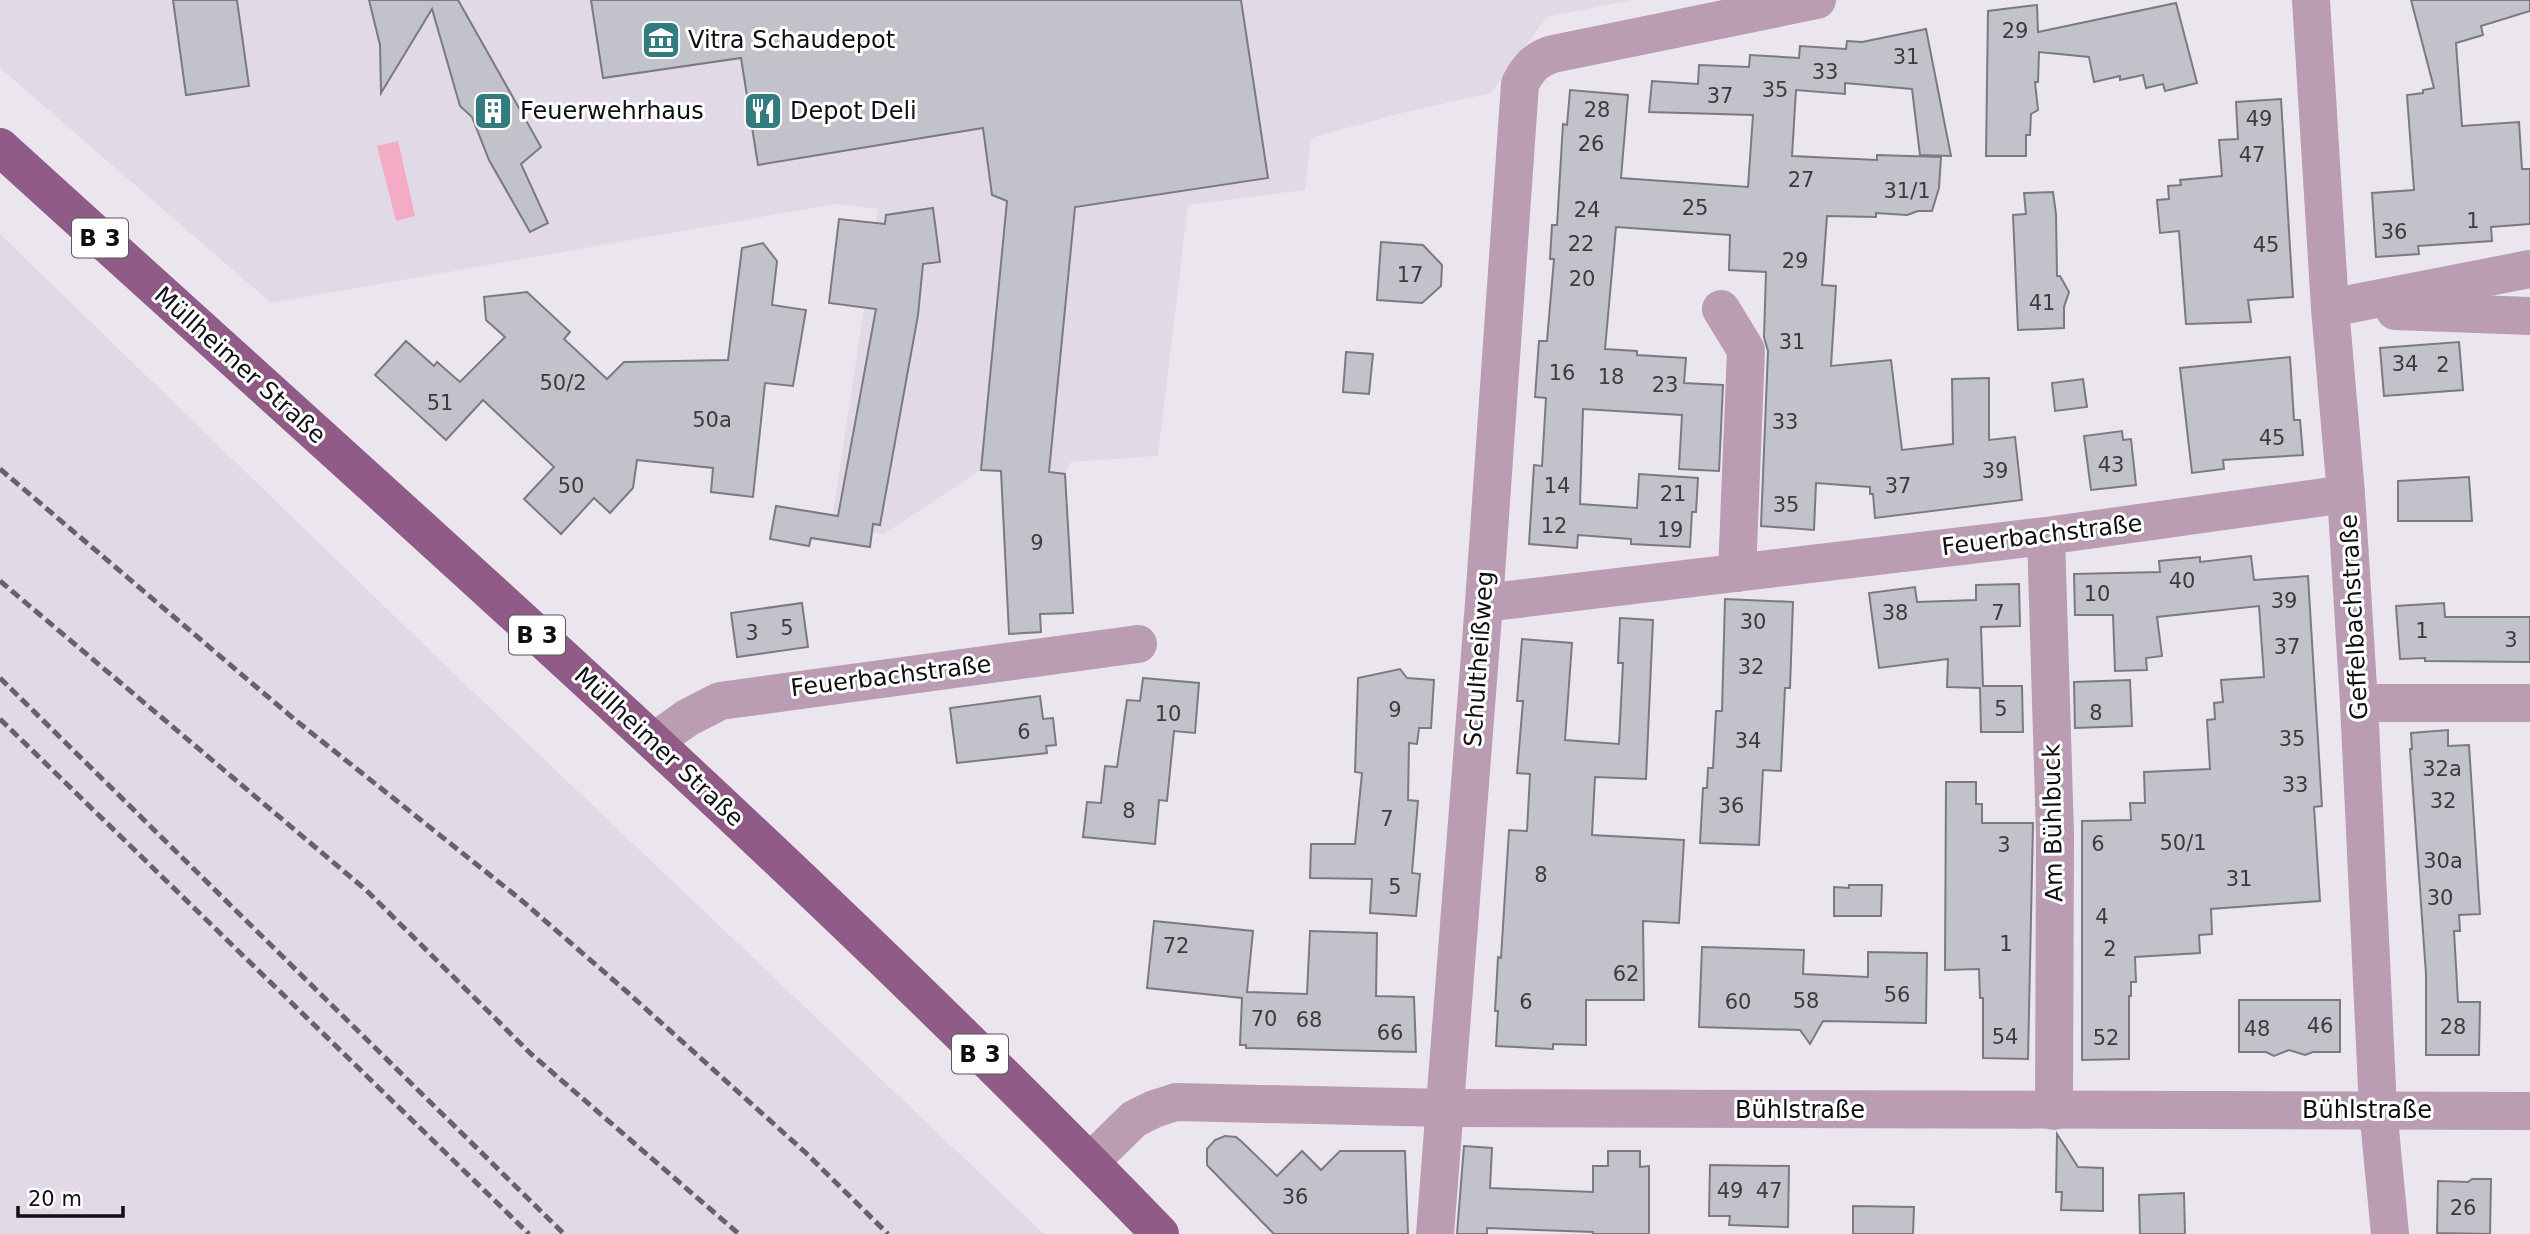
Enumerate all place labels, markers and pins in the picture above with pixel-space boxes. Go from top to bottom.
museum icon: Vitra Schaudepot [640,19,682,61]
place label: Vitra Schaudepot [688,26,895,54]
building icon: Feuerwehrhaus [472,90,514,132]
restaurant icon: Depot Deli [742,90,784,132]
place label: Feuerwehrhaus [520,97,704,125]
place label: Depot Deli [790,97,917,125]

